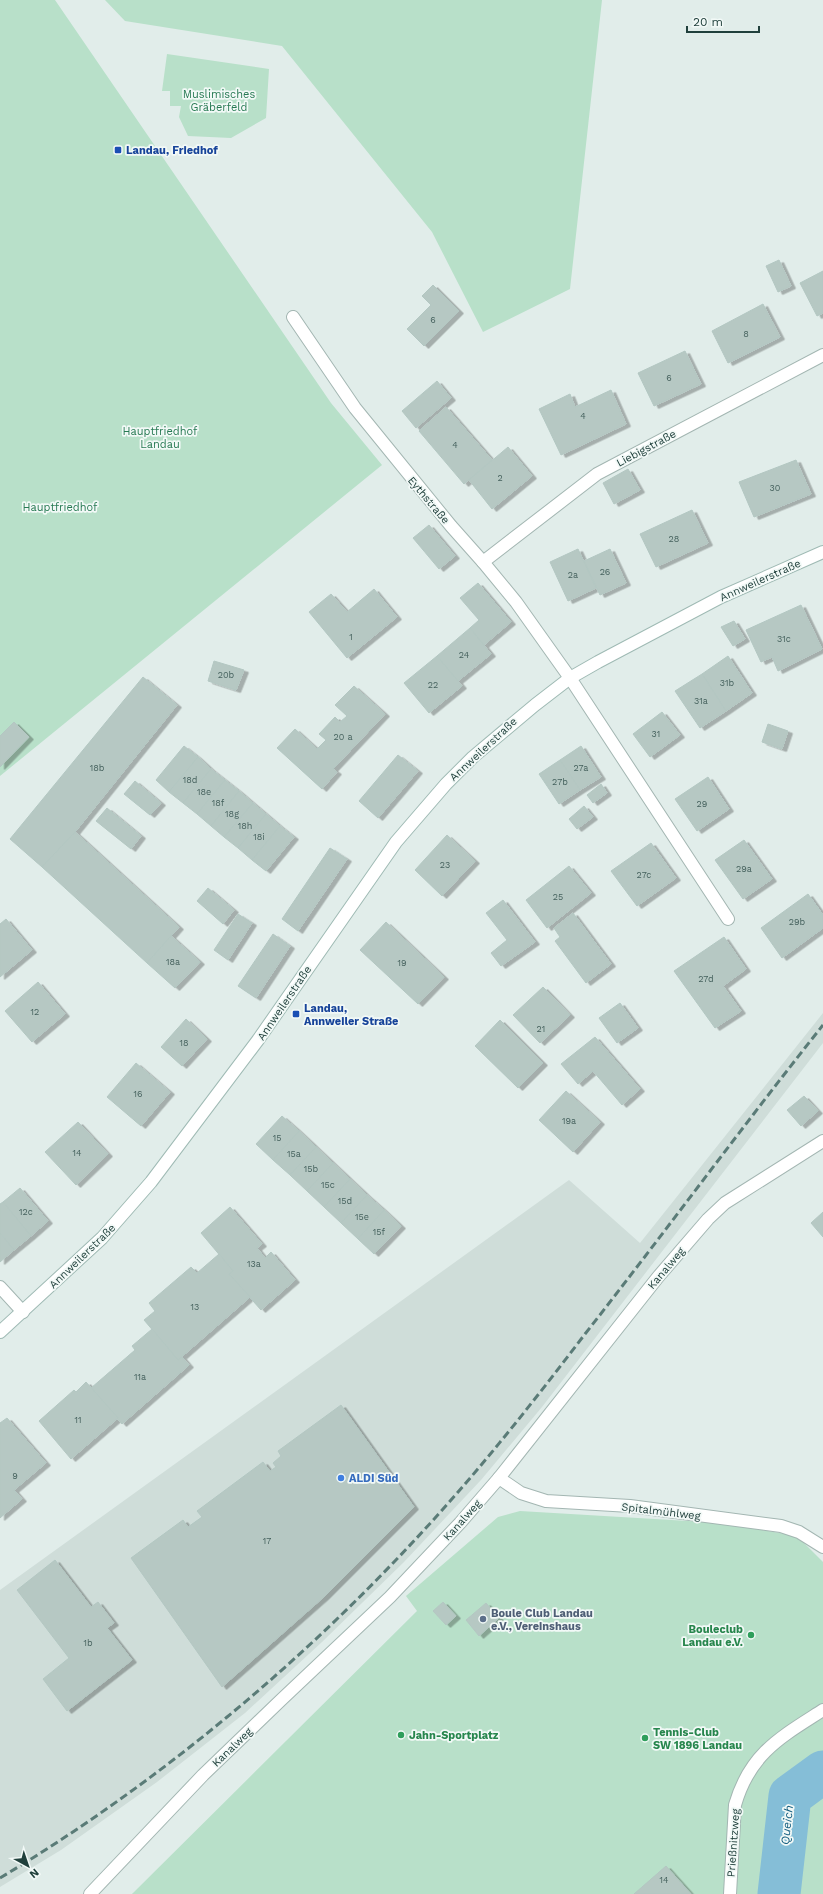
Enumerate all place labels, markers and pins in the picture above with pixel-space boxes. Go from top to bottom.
place label: Landau, Friedhof [126,144,218,157]
marker: Landau, Friedhof [113,145,123,155]
place label: Landau, Annweiler Straße [304,1002,398,1028]
marker: Landau, Annweiler Straße [291,1009,301,1019]
place label: ALDI Süd [349,1472,398,1485]
marker: ALDI Süd [336,1473,346,1483]
place label: Boule Club Landau e.V., Vereinshaus [491,1607,593,1633]
marker: Boule Club Landau e.V., Vereinshaus [478,1614,488,1624]
place label: Bouleclub Landau e.V. [682,1623,743,1649]
marker: Bouleclub Landau e.V. [746,1630,756,1640]
place label: Tennis-Club SW 1896 Landau [653,1726,742,1752]
place label: Jahn-Sportplatz [409,1729,499,1742]
marker: Jahn-Sportplatz [396,1730,406,1740]
marker: Tennis-Club SW 1896 Landau [640,1733,650,1743]

